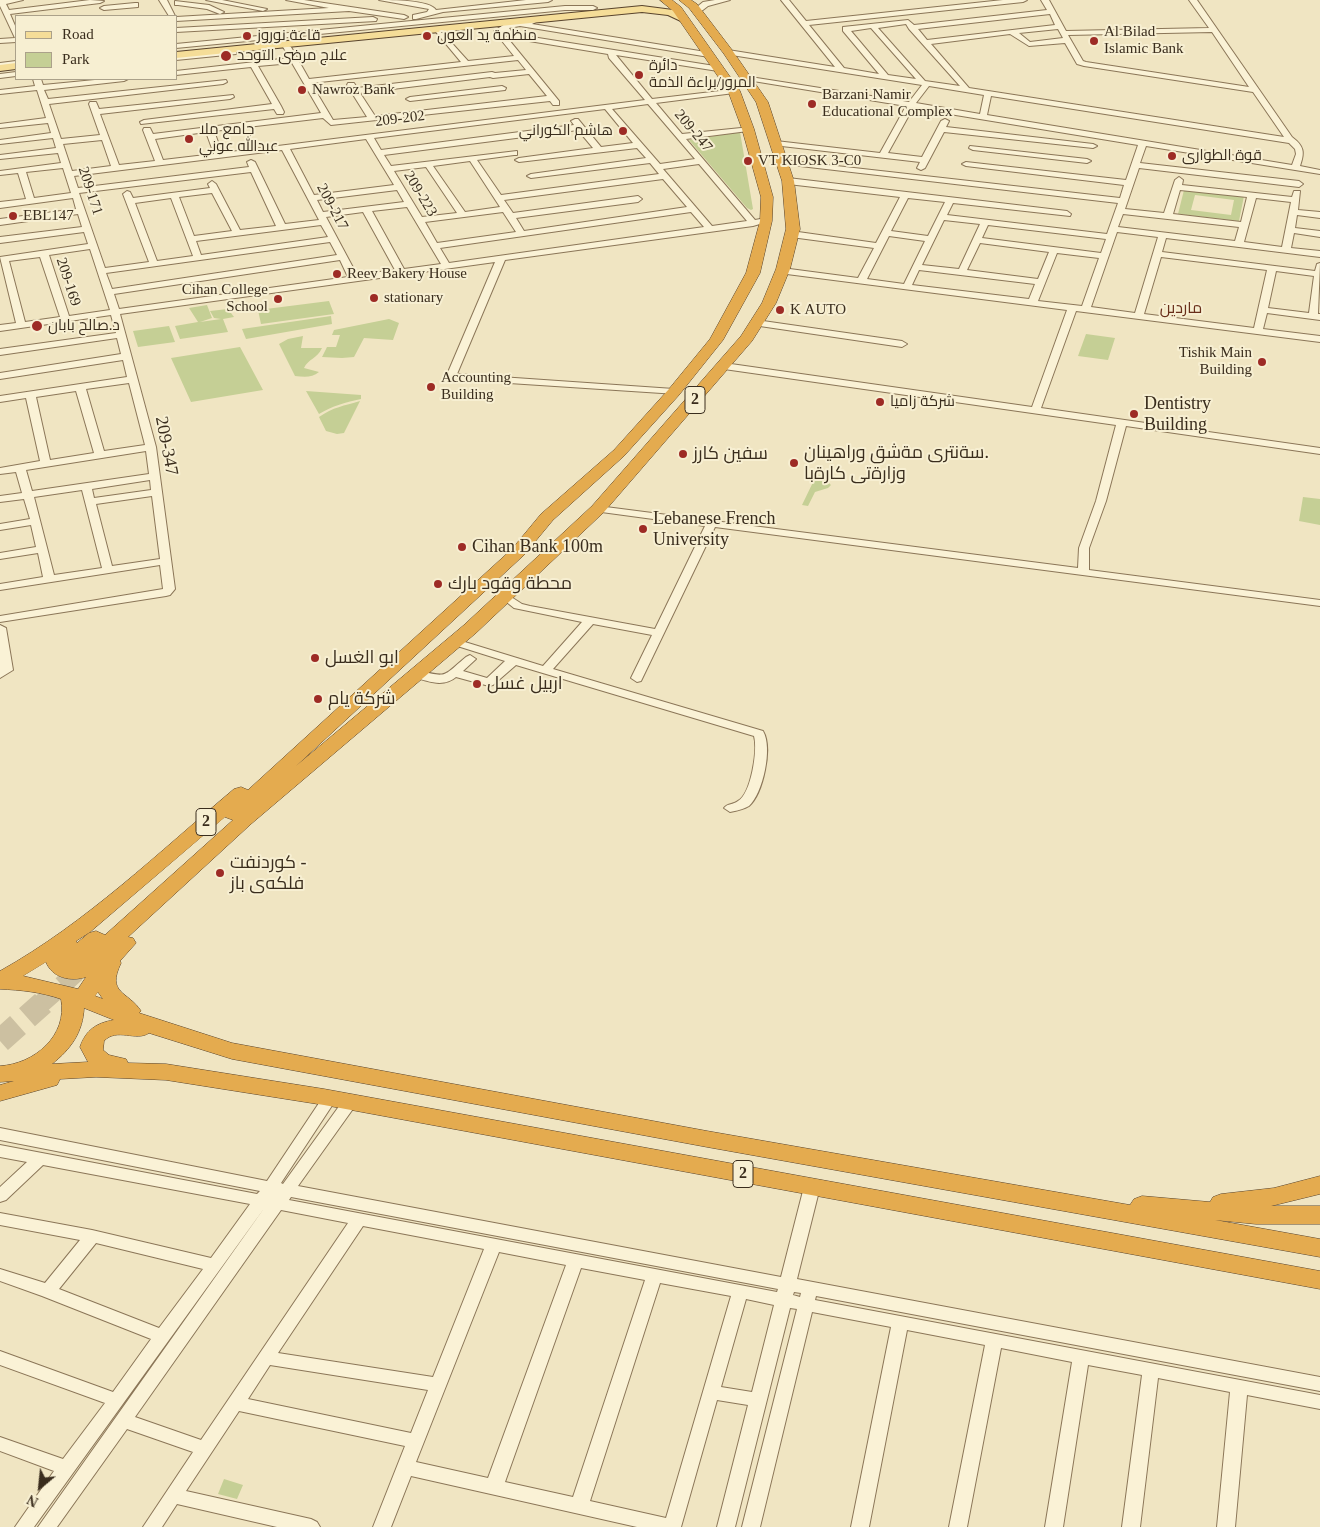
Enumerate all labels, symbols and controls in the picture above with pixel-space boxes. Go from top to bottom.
legend [15,15,178,80]
place label: Al Bilad Islamic Bank [1104,23,1184,58]
text: Road [62,26,94,42]
place label: قاعة نوروز [257,27,321,45]
place label: منظمة يد العون [437,27,537,45]
marker: قاعة نوروز [241,30,253,42]
marker: منظمة يد العون [421,30,433,42]
marker: Al Bilad Islamic Bank [1088,35,1100,47]
place label: علاج مرضى التوحد [237,47,348,65]
marker: علاج مرضى التوحد [219,49,233,63]
text: Park [62,51,90,67]
place label: دائرة المرور/براءة الذمة [649,57,756,92]
marker: دائرة المرور/براءة الذمة [633,69,645,81]
place label: Nawroz Bank [312,81,395,99]
marker: Nawroz Bank [296,84,308,96]
place label: Barzani Namir Educational Complex [822,86,952,121]
marker: Barzani Namir Educational Complex [806,98,818,110]
street label: 209-247 [670,106,716,156]
street label: 209-202 [374,107,426,131]
place label: جامع ملا عبدالله عوني [199,121,279,156]
place label: هاشم الكوراني [519,122,613,140]
marker: هاشم الكوراني [617,125,629,137]
marker: جامع ملا عبدالله عوني [183,133,195,145]
place label: قوة الطواری [1182,147,1262,165]
marker: قوة الطواری [1166,150,1178,162]
place label: VT KIOSK 3-C0 [758,152,861,170]
marker: VT KIOSK 3-C0 [742,155,754,167]
street label: 209-171 [74,164,106,218]
street label: 209-223 [399,168,441,220]
street label: 209-217 [312,181,352,233]
place label: EBL147 [23,207,74,225]
marker: EBL147 [7,210,19,222]
street label: 209-169 [52,255,84,309]
place label: Reev Bakery House [347,265,467,283]
marker: Reev Bakery House [331,268,343,280]
place label: Cihan College School [182,281,268,316]
place label: stationary [384,289,443,307]
marker: stationary [368,292,380,304]
marker: Cihan College School [272,293,284,305]
district label: ماردین [1160,299,1202,319]
place label: K AUTO [790,301,846,319]
marker: K AUTO [774,304,786,316]
place label: د.صالح بابان [48,317,120,335]
marker: د.صالح بابان [30,319,44,333]
place label: Tishik Main Building [1179,344,1252,379]
marker: Tishik Main Building [1256,356,1268,368]
place label: Accounting Building [441,369,511,404]
marker: Accounting Building [425,381,437,393]
road number: 2 [685,386,705,414]
place label: شركة زاميا [890,393,955,411]
place label: Dentistry Building [1144,393,1211,436]
marker: شركة زاميا [874,396,886,408]
marker: Dentistry Building [1128,408,1140,420]
street label: 209-347 [150,414,182,478]
place label: سةنترى مةشق وراهينان. وزارةتى كارةبا [804,442,989,484]
place label: سفين كارز [693,443,768,465]
marker: سفين كارز [677,448,689,460]
marker: سةنترى مةشق وراهينان. وزارةتى كارةبا [788,457,800,469]
place label: Lebanese French University [653,508,775,550]
marker: Lebanese French University [637,523,649,535]
place label: Cihan Bank 100m [472,536,603,558]
marker: Cihan Bank 100m [456,541,468,553]
place label: محطة وقود بارك [448,573,572,595]
marker: محطة وقود بارك [432,578,444,590]
place label: ابو الغسل [325,647,399,669]
marker: ابو الغسل [309,652,321,664]
place label: اربيل غسل [487,673,562,695]
marker: اربيل غسل [471,678,483,690]
place label: شرکة یام [328,688,396,710]
marker: شرکة یام [312,693,324,705]
road number: 2 [196,809,216,836]
place label: كوردنفت - فلكه‌ی باز [230,852,307,894]
marker: كوردنفت - فلكه‌ی باز [214,867,226,879]
road number: 2 [733,1160,753,1188]
north arrow [15,1462,65,1512]
text: N [25,1492,41,1510]

